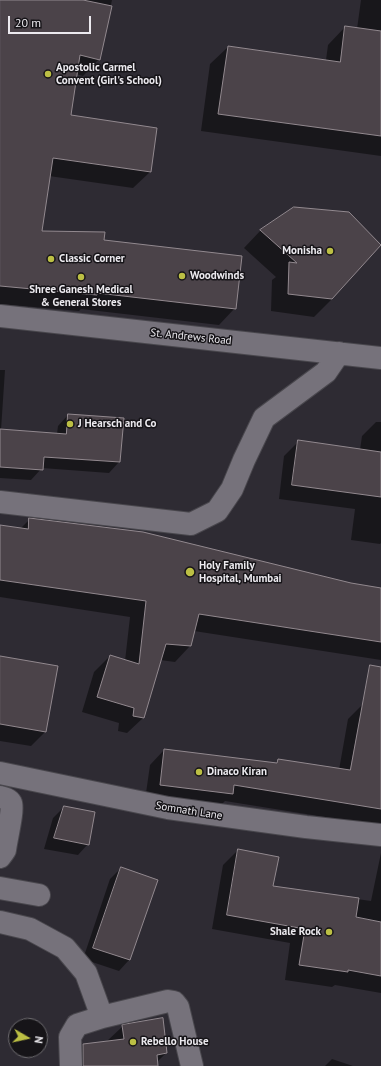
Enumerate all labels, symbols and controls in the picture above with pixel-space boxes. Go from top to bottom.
scale bar [10,8,93,34]
text: 20 m [15,15,41,30]
place label: Apostolic Carmel Convent (Girl's School) [56,61,162,87]
marker: Apostolic Carmel Convent (Girl's School) [43,69,53,79]
place label: Monisha [282,244,322,258]
marker: Monisha [325,246,335,256]
place label: Classic Corner [59,252,125,266]
marker: Classic Corner [46,254,56,264]
place label: Woodwinds [190,269,244,283]
marker: Woodwinds [177,271,187,281]
marker: Shree Ganesh Medical & General Stores [76,272,86,282]
place label: Shree Ganesh Medical & General Stores [29,283,133,309]
street label: St. Andrews Road [150,326,232,348]
place label: J Hearsch and Co [78,417,157,431]
marker: J Hearsch and Co [65,419,75,429]
place label: Holy Family Hospital, Mumbai [199,559,282,585]
marker: Holy Family Hospital, Mumbai [184,566,196,578]
place label: Dinaco Kiran [207,765,267,779]
marker: Dinaco Kiran [194,767,204,777]
street label: Somnath Lane [155,799,223,823]
place label: Shale Rock [270,925,321,939]
marker: Shale Rock [324,927,334,937]
north arrow [8,1018,48,1058]
text: N [31,1035,46,1044]
place label: Rebello House [141,1035,209,1049]
marker: Rebello House [128,1037,138,1047]

